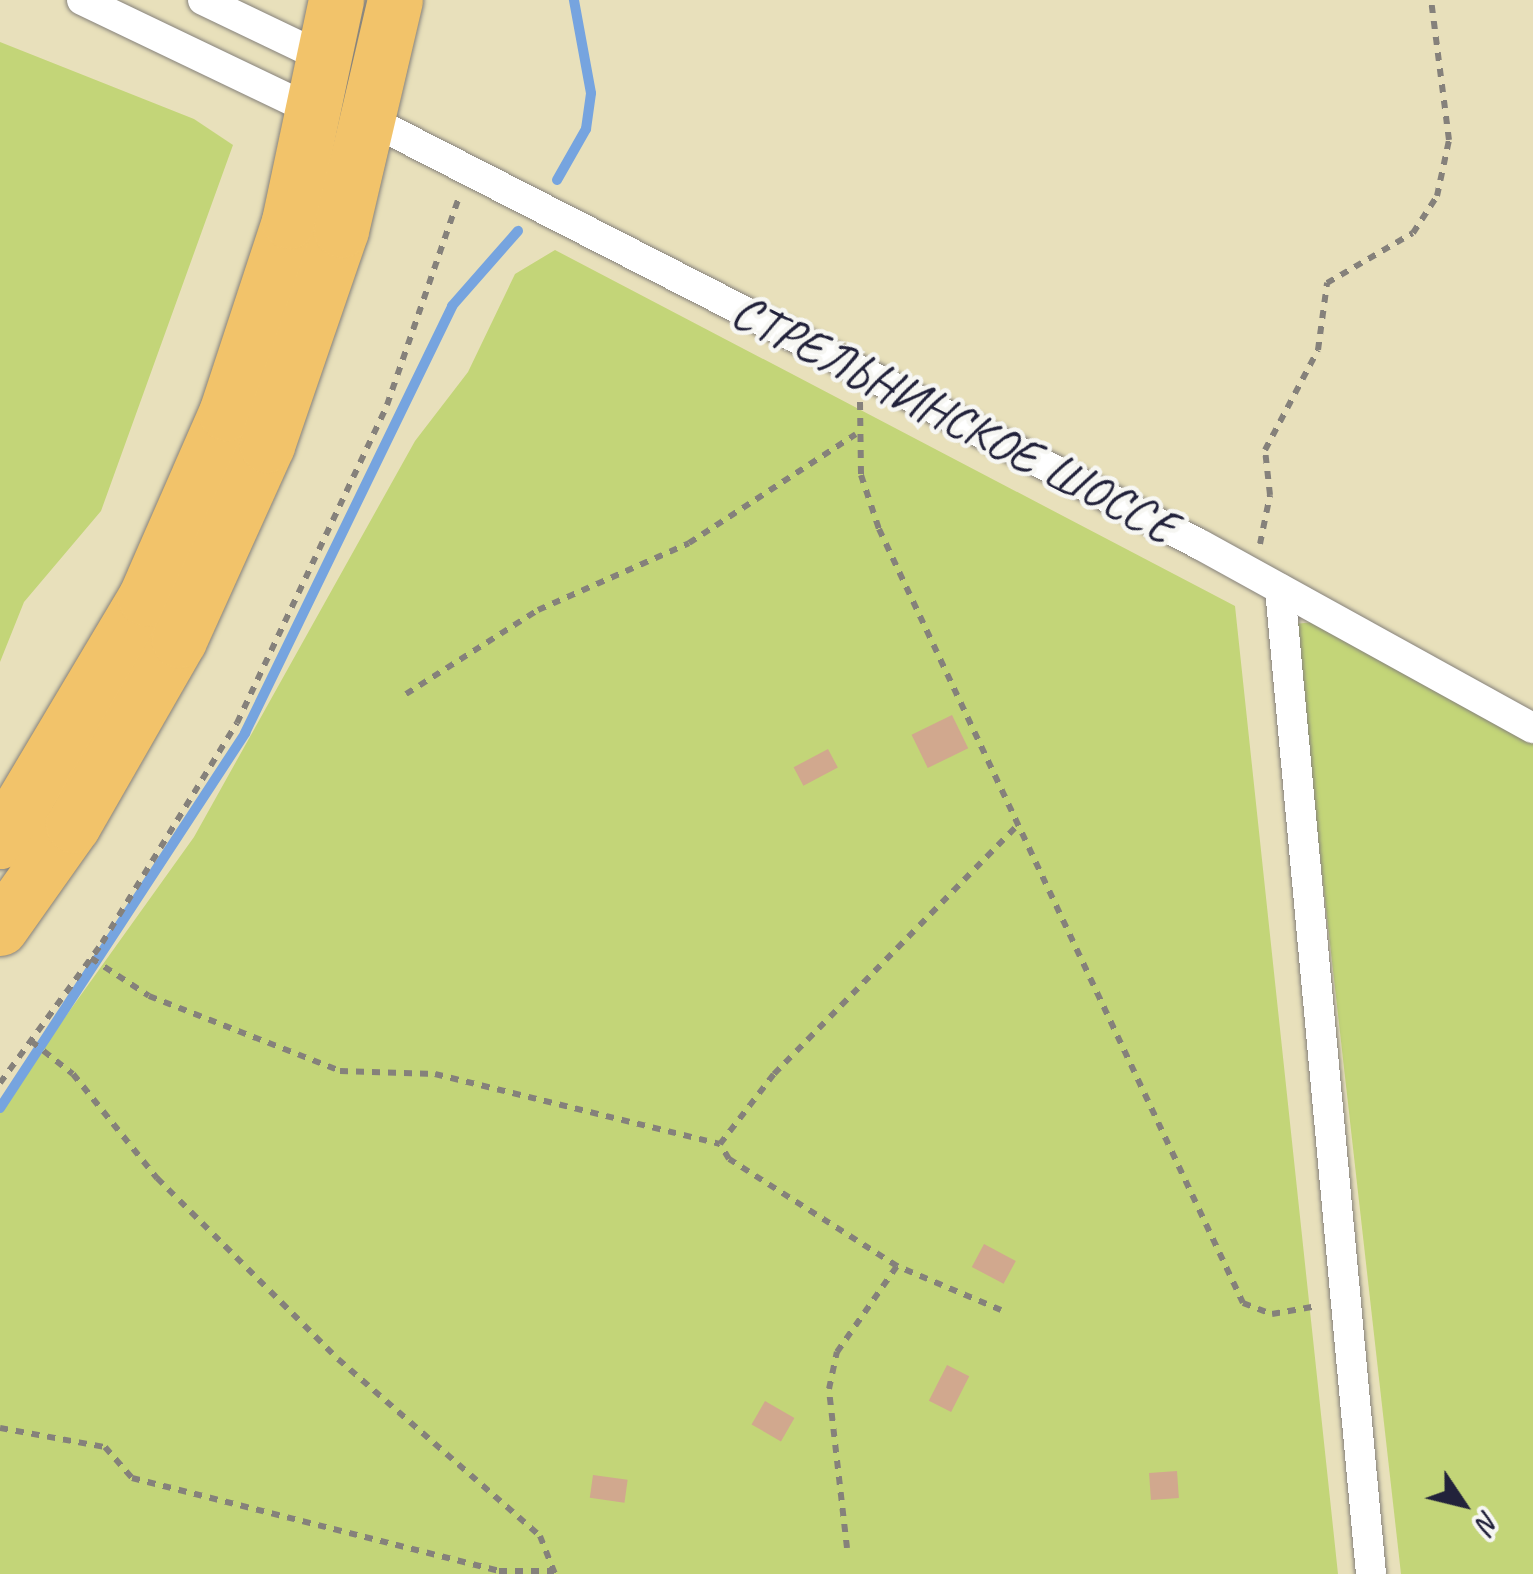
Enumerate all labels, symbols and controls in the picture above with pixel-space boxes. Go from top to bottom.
street label: СТРЕЛЬНИНСКОЕ ШОССЕ [722,281,1186,557]
north arrow [1413,1454,1513,1554]
text: N [1469,1504,1507,1539]

